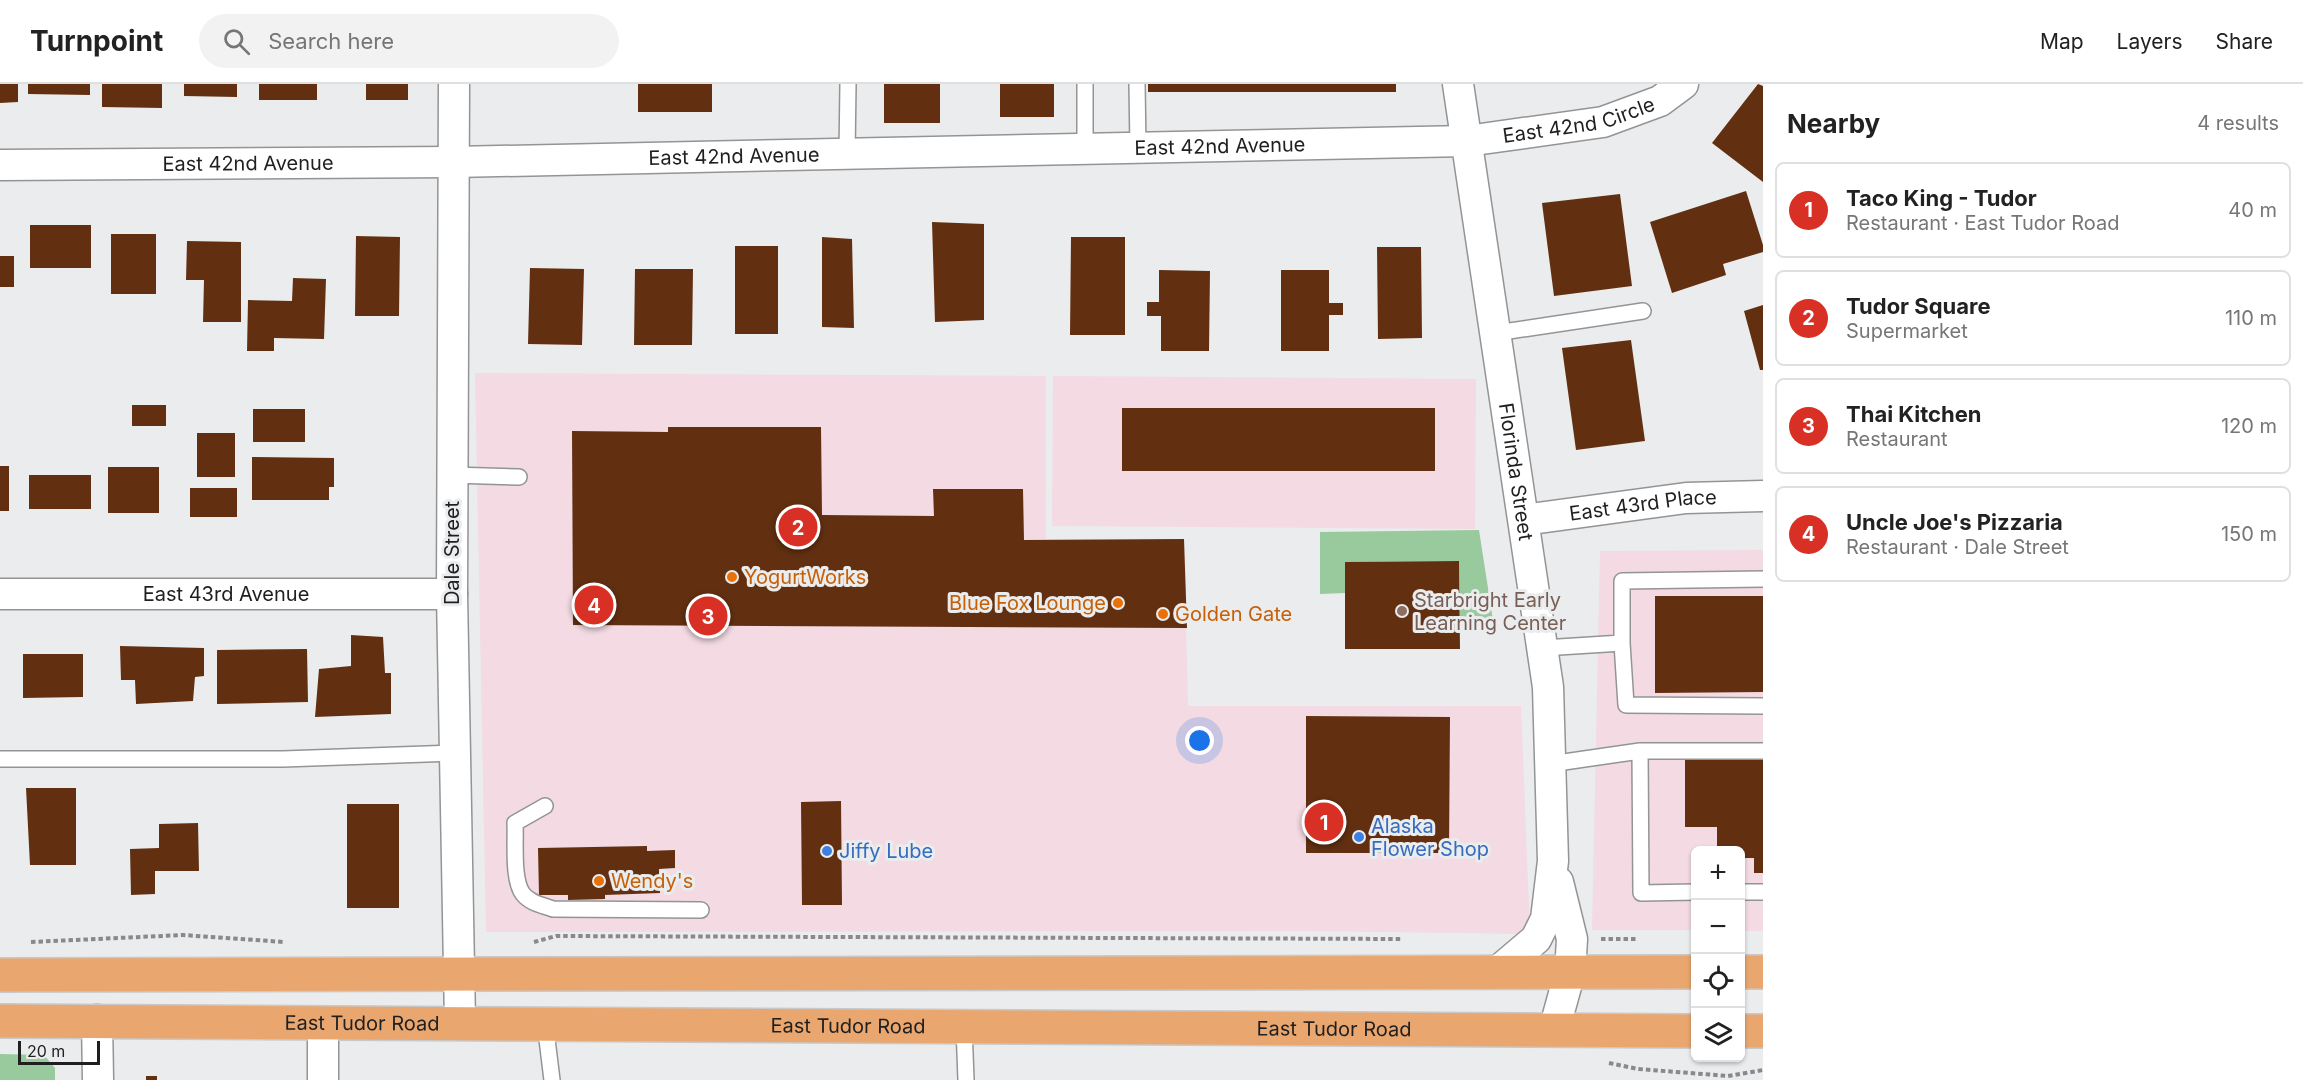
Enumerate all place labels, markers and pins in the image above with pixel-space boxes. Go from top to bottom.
pin: 2 [778,504,818,550]
place label: YogurtWorks [744,565,866,589]
marker: YogurtWorks [725,570,739,584]
pin: 4 [574,582,614,628]
place label: Starbright Early Learning Center [1414,588,1567,635]
place label: Blue Fox Lounge [949,591,1106,615]
pin: 3 [688,594,728,638]
marker: Blue Fox Lounge [1111,596,1125,610]
place label: Golden Gate [1175,602,1292,626]
marker: Starbright Early Learning Center [1395,604,1409,618]
marker: Golden Gate [1156,607,1170,621]
pin: 1 [1304,800,1344,844]
place label: Alaska Flower Shop [1371,814,1489,861]
marker: Alaska Flower Shop [1352,830,1366,844]
place label: Jiffy Lube [839,839,933,863]
marker: Jiffy Lube [820,844,834,858]
place label: Wendy's [611,869,693,893]
marker: Wendy's [592,874,606,888]

